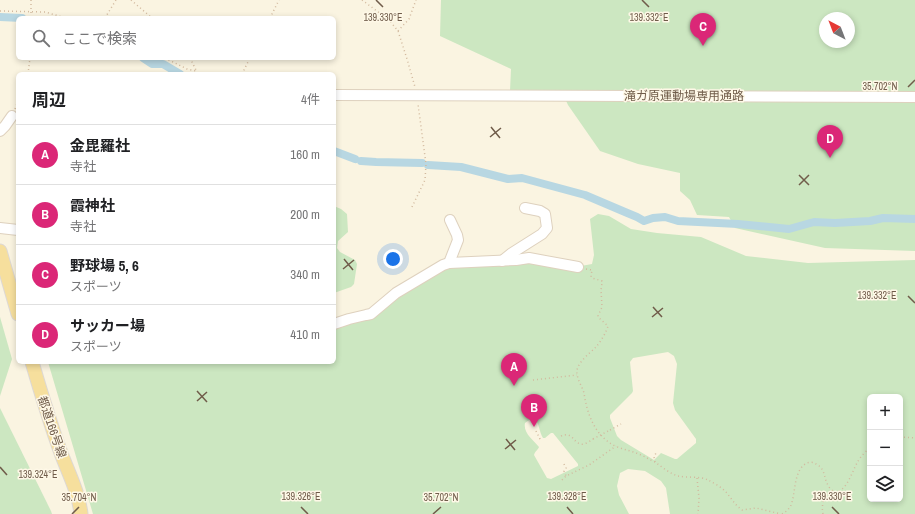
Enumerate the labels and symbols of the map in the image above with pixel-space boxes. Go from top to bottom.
text: 139.330°E [363,11,403,24]
text: 139.332°E [629,11,669,24]
north arrow [819,12,855,48]
pin: C [690,13,716,46]
text: 35.702°N [863,80,898,93]
street label: 滝ガ原運動場専用通路 [624,88,744,104]
pin: D [817,125,843,158]
your location [383,249,403,269]
text: 139.332°E [857,289,897,302]
pin: A [501,353,527,386]
street label: 都道166号線 [34,394,70,460]
pin: B [521,394,547,427]
text: 139.324°E [18,468,58,481]
text: 139.326°E [281,490,321,503]
text: 139.328°E [547,490,587,503]
text: 139.330°E [812,490,852,503]
text: 35.704°N [62,491,97,504]
text: 35.702°N [424,491,459,504]

